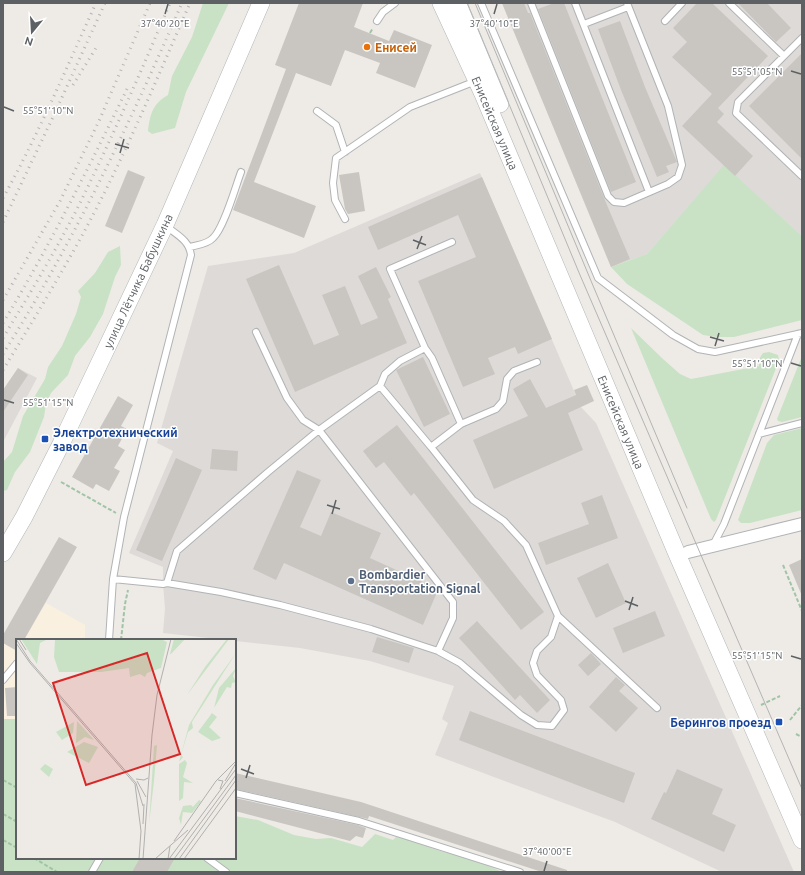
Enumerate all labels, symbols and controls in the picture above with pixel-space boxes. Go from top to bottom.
north arrow [12,12,52,52]
text: 37°40'20"E [140,18,190,29]
text: 37°40'10"E [469,18,519,29]
text: N [23,35,35,48]
place label: Енисей [375,41,417,54]
marker: Енисей [362,42,372,52]
text: 55°51'05"N [732,66,782,77]
street label: Енисейская улица [469,74,521,172]
text: 55°51'10"N [23,105,73,116]
street label: улица Лётчика Бабушкина [101,212,175,350]
text: 55°51'10"N [732,358,782,369]
street label: Енисейская улица [595,373,647,471]
text: 55°51'15"N [23,397,73,408]
place label: Электротехнический завод [53,426,177,453]
marker: Электротехнический завод [40,434,50,444]
place label: Bombardier Transportation Signal [359,568,481,595]
marker: Bombardier Transportation Signal [346,576,356,586]
inset map [16,639,236,859]
text: 55°51'15"N [732,650,782,661]
place label: Берингов проезд [670,716,771,729]
marker: Берингов проезд [774,717,784,727]
text: 37°40'00"E [522,846,572,857]

